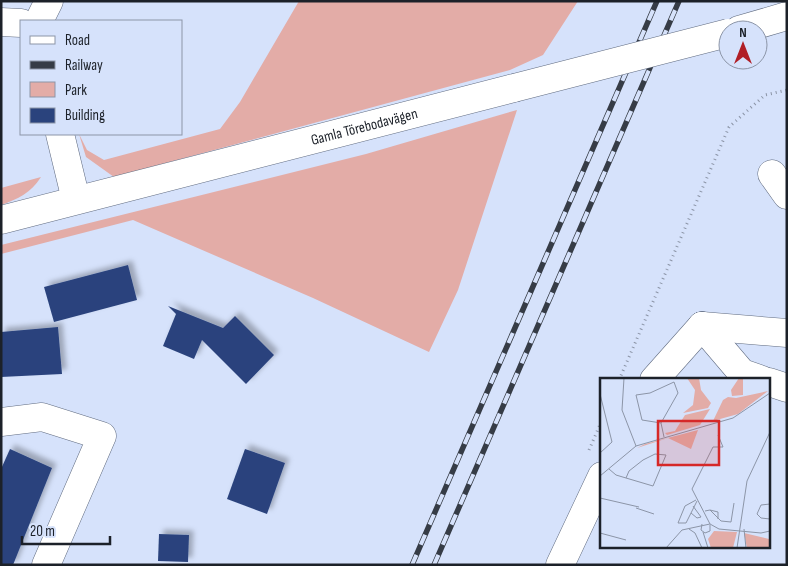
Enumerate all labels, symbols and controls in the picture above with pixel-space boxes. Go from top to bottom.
legend [20,20,182,135]
north arrow [718,20,768,70]
text: N [739,24,747,41]
text: Road [65,31,90,50]
text: Railway [65,56,103,75]
text: Park [65,81,87,100]
street label: Gamla Törebodavägen [309,104,420,149]
text: Building [65,106,105,125]
inset map [600,378,770,548]
scale bar [22,514,110,546]
text: 20 m [30,522,55,541]

